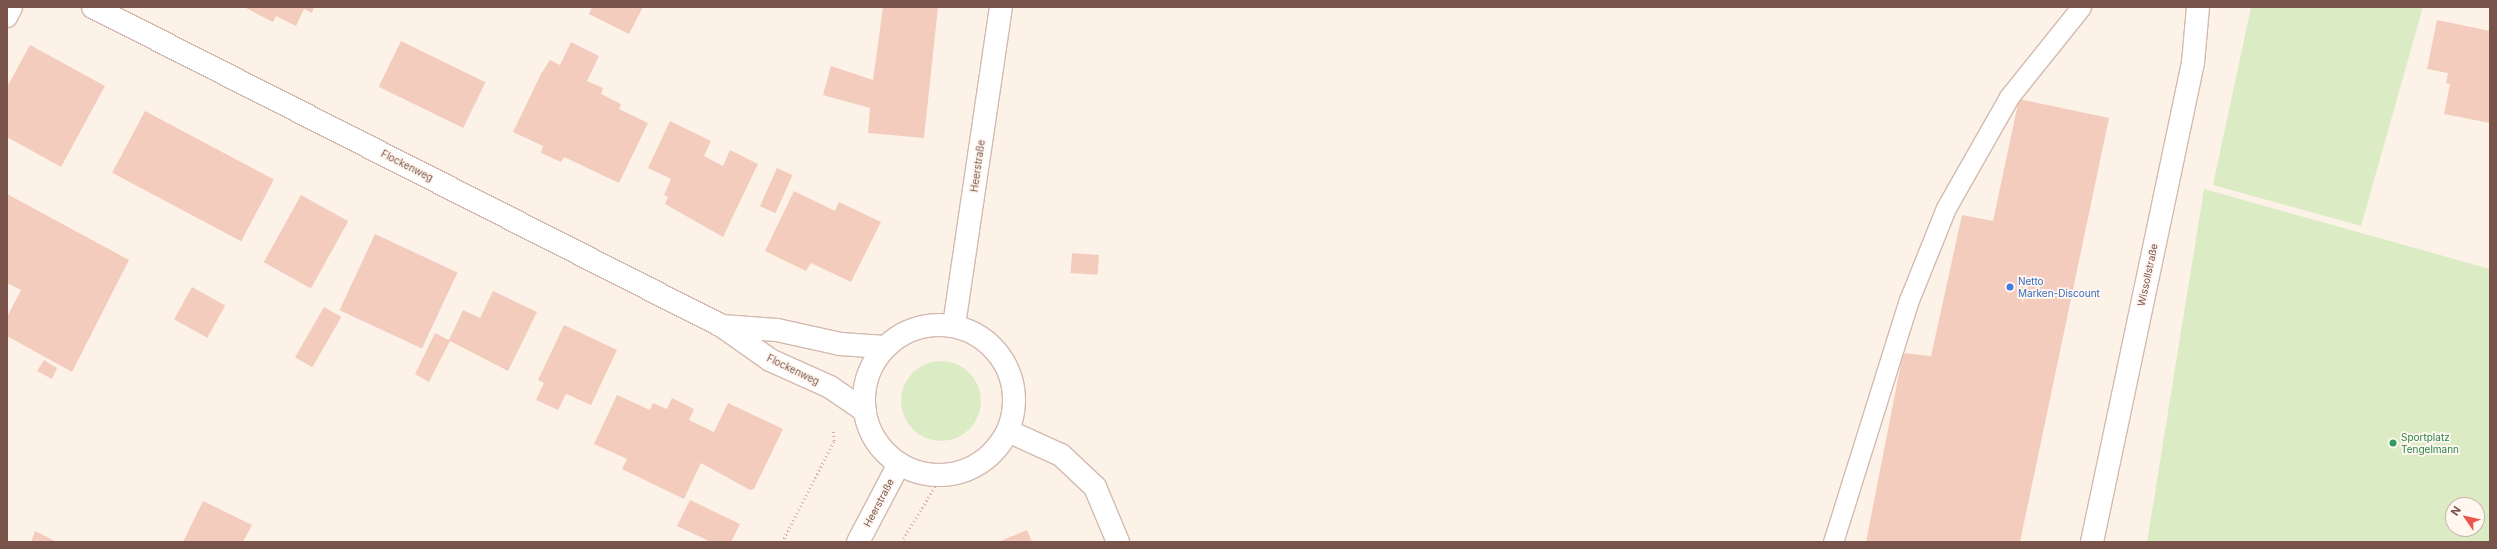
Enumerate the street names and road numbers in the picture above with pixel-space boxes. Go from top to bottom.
street label: Heerstraße [968,139,988,193]
street label: Flockenweg [379,148,435,184]
street label: Wissollstraße [2136,243,2160,307]
street label: Flockenweg [765,352,821,388]
street label: Heerstraße [861,477,897,529]

